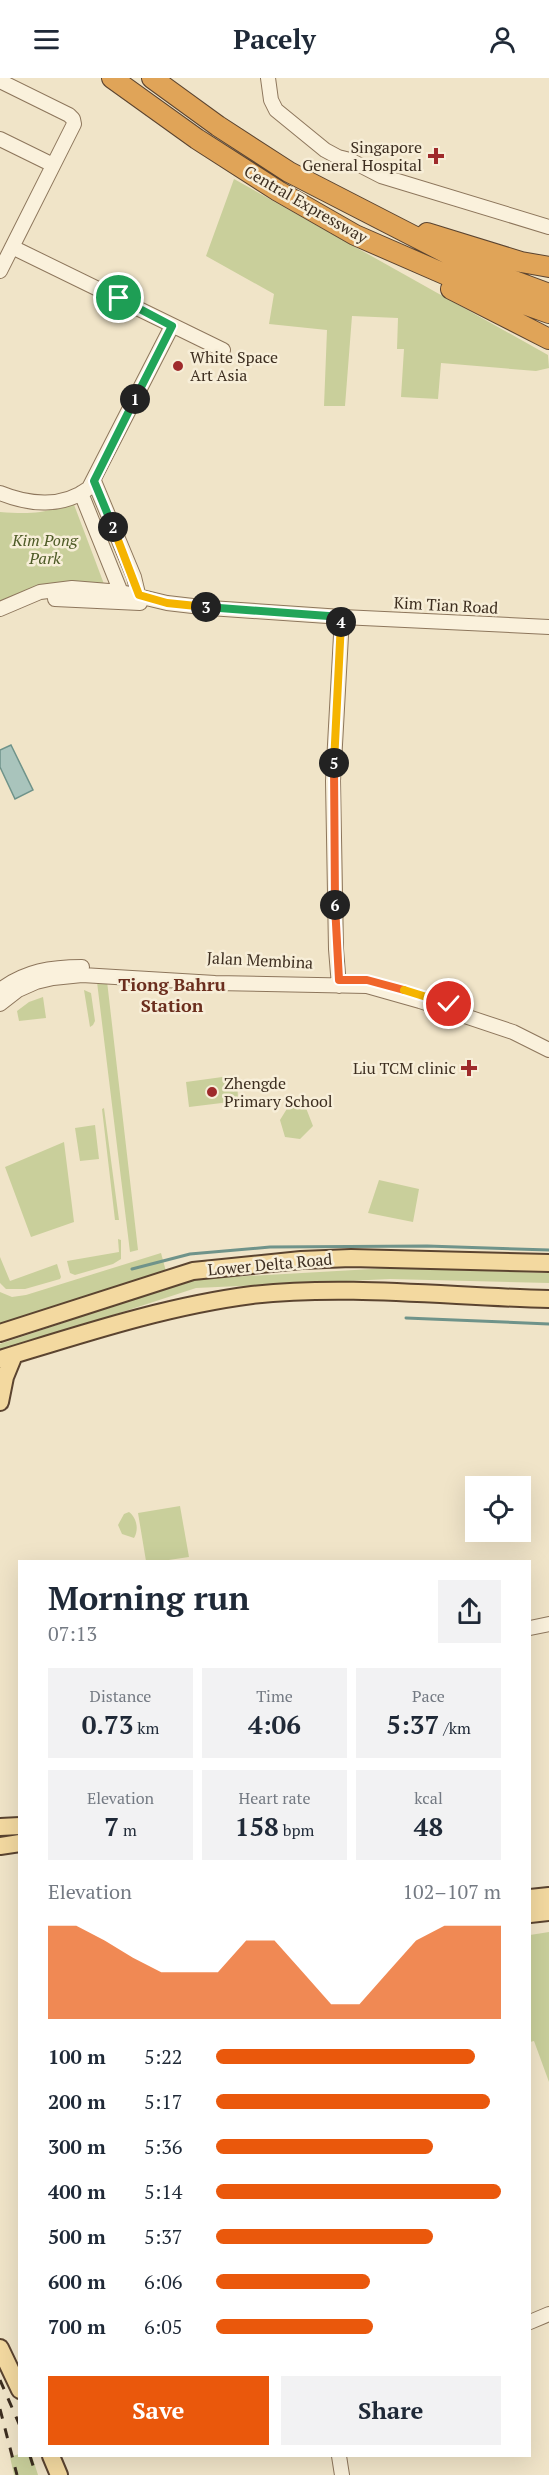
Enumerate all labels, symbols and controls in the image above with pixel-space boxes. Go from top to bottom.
text: Pacely [233,21,316,57]
icon: menu [30,23,63,56]
icon: person [486,23,519,56]
place label: Singapore General Hospital [302,136,422,176]
marker: Singapore General Hospital [427,147,445,165]
street label: Central Expressway [240,160,372,249]
pin [93,272,144,323]
icon: arrive [102,281,135,314]
place label: White Space Art Asia [190,346,278,386]
marker: White Space Art Asia [171,359,185,373]
pin: 1 [120,384,150,414]
text: 1 [130,388,140,410]
pin: 2 [98,512,128,542]
text: 2 [108,516,118,538]
park label: Kim Pong Park [11,529,79,569]
street label: Kim Tian Road [393,591,499,619]
pin: 3 [191,592,221,622]
text: 3 [201,596,211,618]
pin: 4 [326,607,356,637]
text: 4 [336,611,346,633]
pin: 5 [319,748,349,778]
text: 5 [329,752,339,774]
pin: 6 [320,890,350,920]
text: 6 [330,894,340,916]
street label: Jalan Membina [206,946,314,974]
district label: Tiong Bahru Station [118,972,226,1017]
pin [423,978,474,1029]
icon: check [432,987,465,1020]
place label: Liu TCM clinic [353,1057,456,1079]
marker: Liu TCM clinic [460,1059,478,1077]
place label: Zhengde Primary School [224,1072,333,1112]
marker: Zhengde Primary School [205,1085,219,1099]
street label: Lower Delta Road [207,1248,333,1280]
map controls [465,1476,531,1542]
button: locate [465,1476,531,1542]
text: Morning run [48,1576,250,1619]
button: share [438,1580,501,1643]
text: 07:13 [48,1620,97,1647]
text: Distance [90,1685,151,1707]
text: Time [256,1685,293,1707]
text: Pace [412,1685,445,1707]
text: 0.73 [82,1707,133,1741]
text: 4:06 [248,1707,301,1741]
text: 5:37 [386,1707,439,1741]
text: km [133,1717,159,1739]
text: /km [439,1717,471,1739]
text: Elevation [87,1787,154,1809]
text: Heart rate [239,1787,310,1809]
text: kcal [414,1787,443,1809]
text: 7 [104,1809,119,1843]
text: 158 [235,1809,279,1843]
text: 48 [414,1809,443,1843]
text: m [119,1819,137,1841]
text: bpm [279,1819,314,1841]
text: Elevation [48,1878,132,1905]
text: 102–107 m [402,1878,501,1905]
text: 100 m [48,2043,106,2070]
text: 5:22 [144,2043,183,2070]
text: 200 m [48,2088,106,2115]
text: 5:17 [144,2088,183,2115]
text: 300 m [48,2133,106,2160]
text: 5:36 [144,2133,183,2160]
text: 400 m [48,2178,106,2205]
text: 5:14 [144,2178,183,2205]
text: 500 m [48,2223,106,2250]
text: 5:37 [144,2223,183,2250]
text: 600 m [48,2268,106,2295]
text: 6:06 [144,2268,183,2295]
text: 700 m [48,2313,106,2340]
text: 6:05 [144,2313,183,2340]
button: Save [48,2376,269,2445]
button: Share [281,2376,501,2445]

